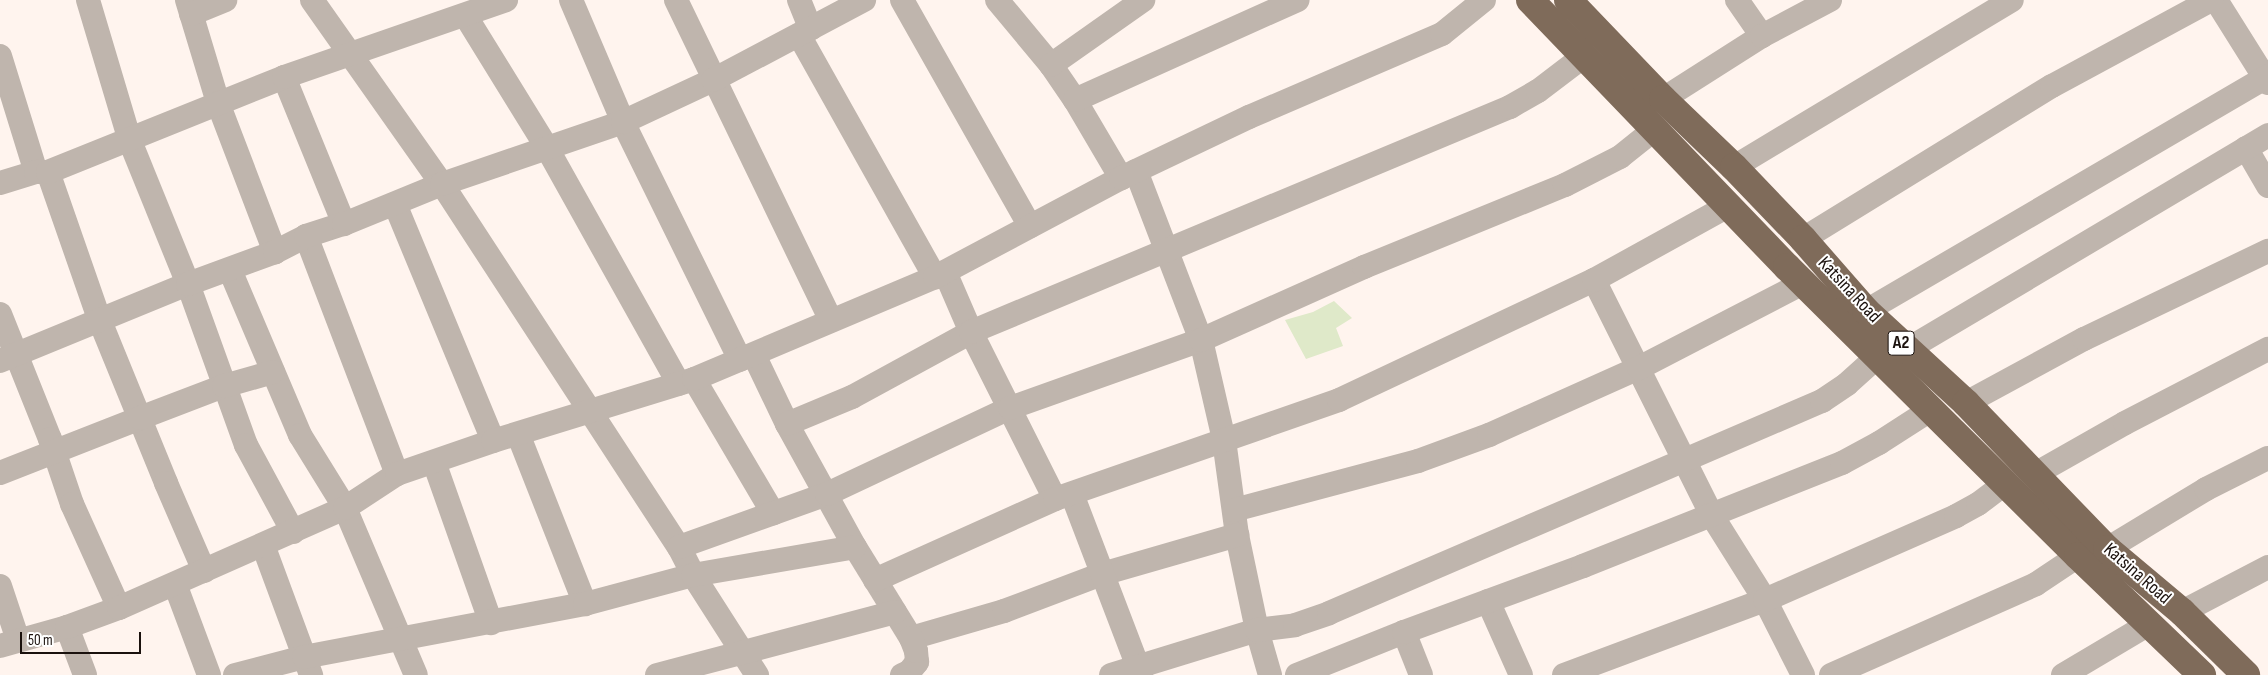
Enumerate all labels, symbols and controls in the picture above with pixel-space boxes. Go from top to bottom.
street label: Katsina Road [1813,252,1885,328]
road number: A2 [1887,328,1915,358]
street label: Katsina Road [2099,539,2175,609]
scale bar [22,622,144,654]
text: 50 m [28,631,53,650]

